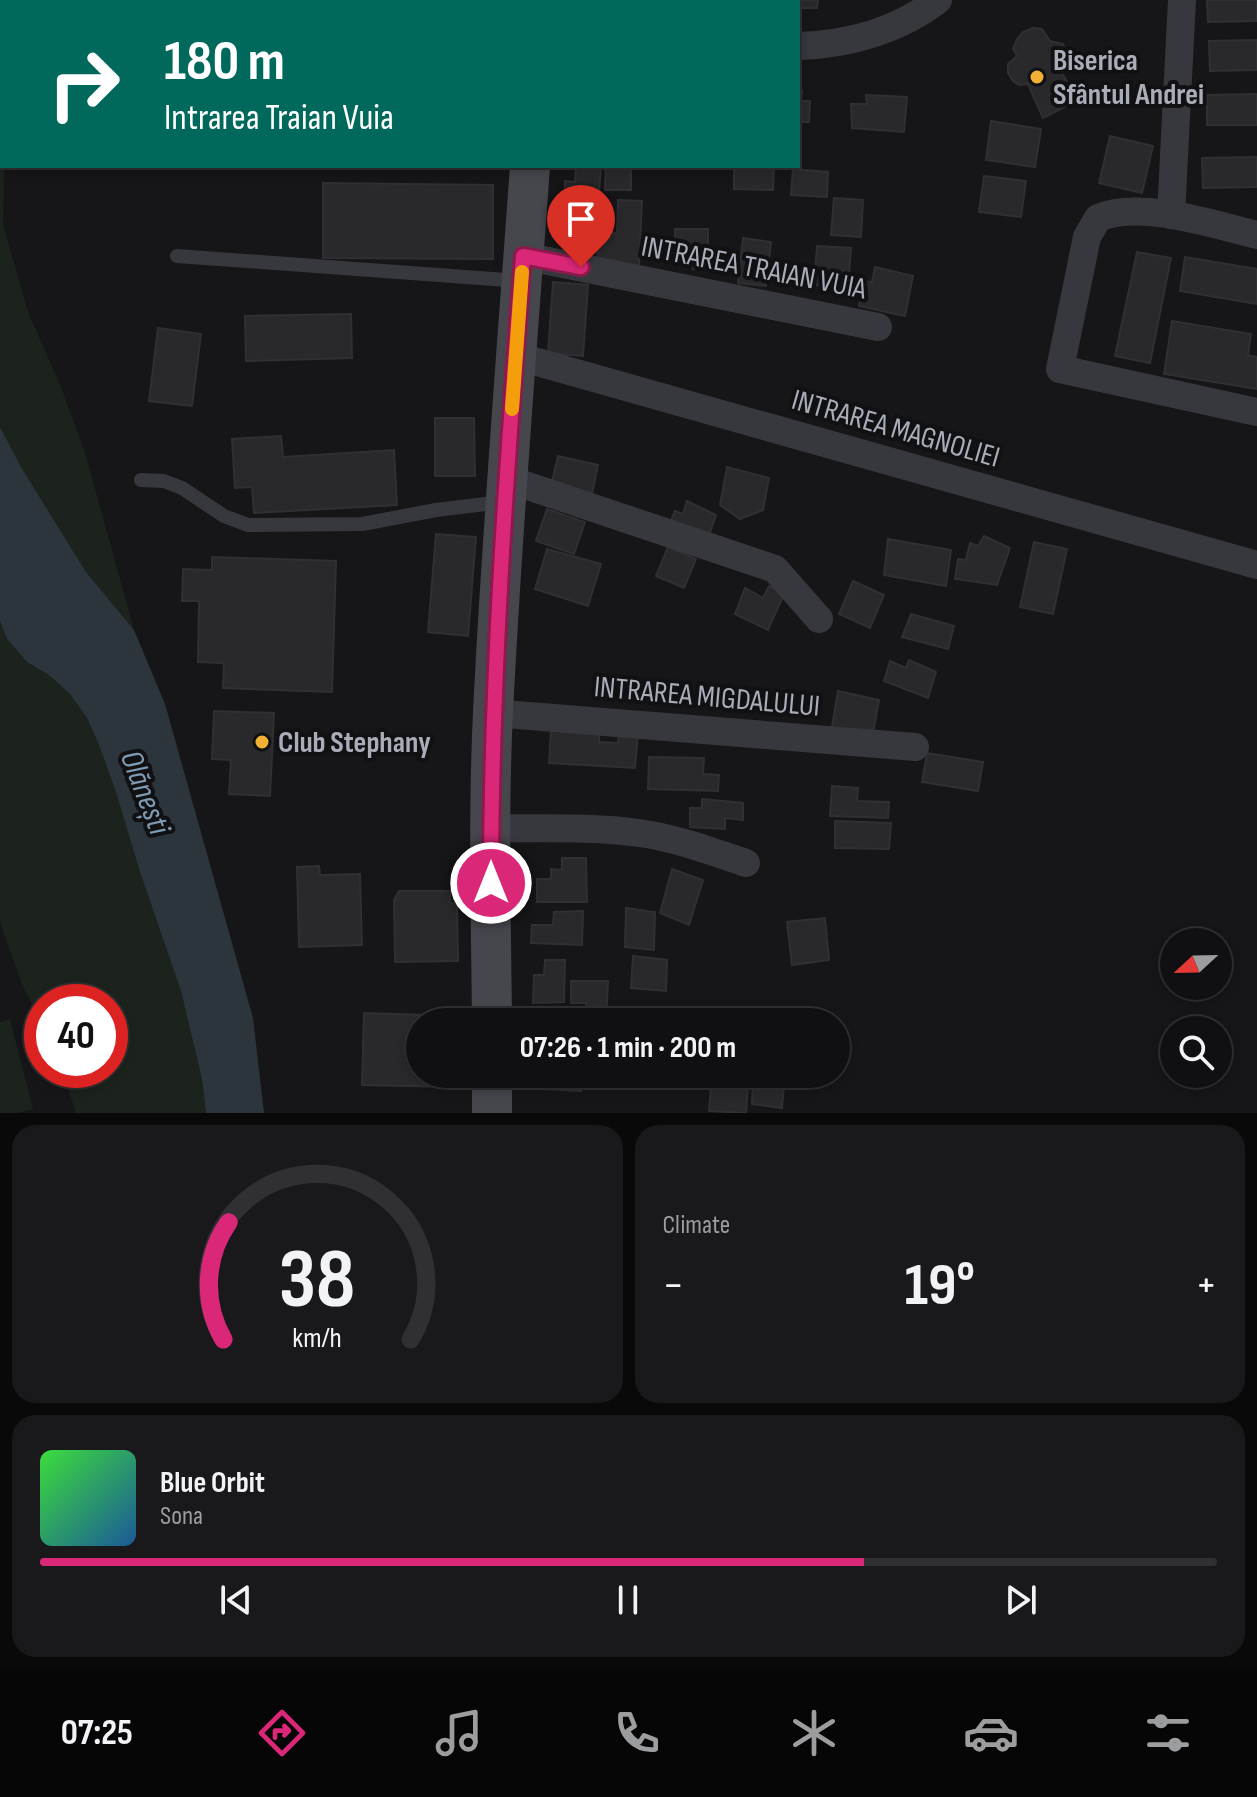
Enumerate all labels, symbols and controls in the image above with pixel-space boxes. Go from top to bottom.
text: 180 m [164,29,285,96]
icon: right [32,32,136,136]
place label: Biserica Sfântul Andrei [1053,43,1204,113]
marker: Biserica Sfântul Andrei [1028,68,1046,86]
text: Intrarea Traian Vuia [164,97,394,140]
pin [547,185,615,267]
icon: arrive [559,197,603,241]
street label: INTRAREA TRAIAN VUIA [638,229,870,307]
street label: INTRAREA MAGNOLIEI [788,382,1004,476]
street label: INTRAREA MIGDALULUI [592,669,821,725]
place label: Club Stephany [278,725,431,761]
marker: Club Stephany [253,733,271,751]
water label: Olănești [111,745,179,841]
position arrow [449,841,533,925]
north arrow [1160,928,1232,1000]
map controls [1160,928,1232,1088]
speed limit sign: 40 [24,984,128,1088]
button: search [1160,1016,1232,1088]
text: 07:26 · 1 min · 200 m [520,1030,736,1066]
text: Climate [663,1210,730,1241]
text: 38 [279,1231,356,1331]
text: 19° [904,1250,975,1322]
text: − [663,1259,684,1312]
text: + [1195,1259,1217,1312]
text: km/h [293,1321,342,1356]
text: Blue Orbit [160,1465,265,1501]
text: Sona [160,1501,203,1532]
icon: previous [214,1578,258,1622]
icon: pause [606,1578,650,1622]
icon: next [999,1578,1043,1622]
icon: directions [254,1705,310,1761]
icon: music [431,1705,487,1761]
icon: phone [609,1705,665,1761]
icon: climate [786,1705,842,1761]
icon: car [963,1705,1019,1761]
icon: filters [1140,1705,1196,1761]
text: 07:25 [61,1712,133,1755]

